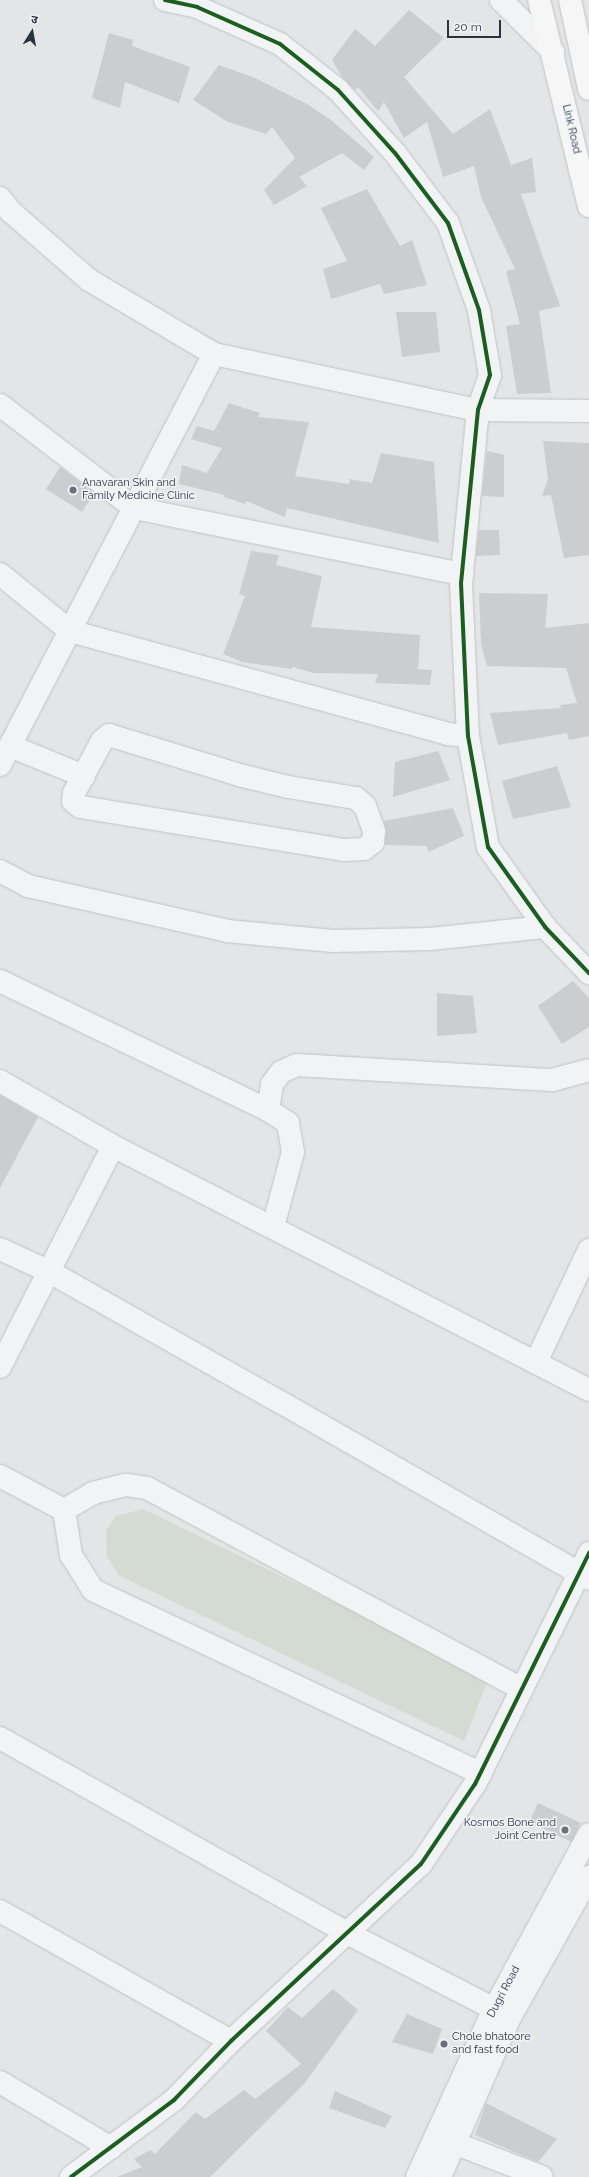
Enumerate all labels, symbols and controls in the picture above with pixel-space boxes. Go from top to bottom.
north arrow [12,12,52,52]
scale bar [449,12,503,38]
text: उ [30,13,39,27]
text: 20 m [454,20,482,34]
street label: Link Road [559,103,583,155]
place label: Anavaran Skin and Family Medicine Clinic [82,477,195,503]
marker: Anavaran Skin and Family Medicine Clinic [67,484,79,496]
place label: Kosmos Bone and Joint Centre [464,1817,556,1843]
marker: Kosmos Bone and Joint Centre [559,1824,571,1836]
street label: Dugri Road [485,1964,523,2020]
place label: Chole bhatoore and fast food [452,2031,531,2057]
marker: Chole bhatoore and fast food [439,2039,449,2049]

